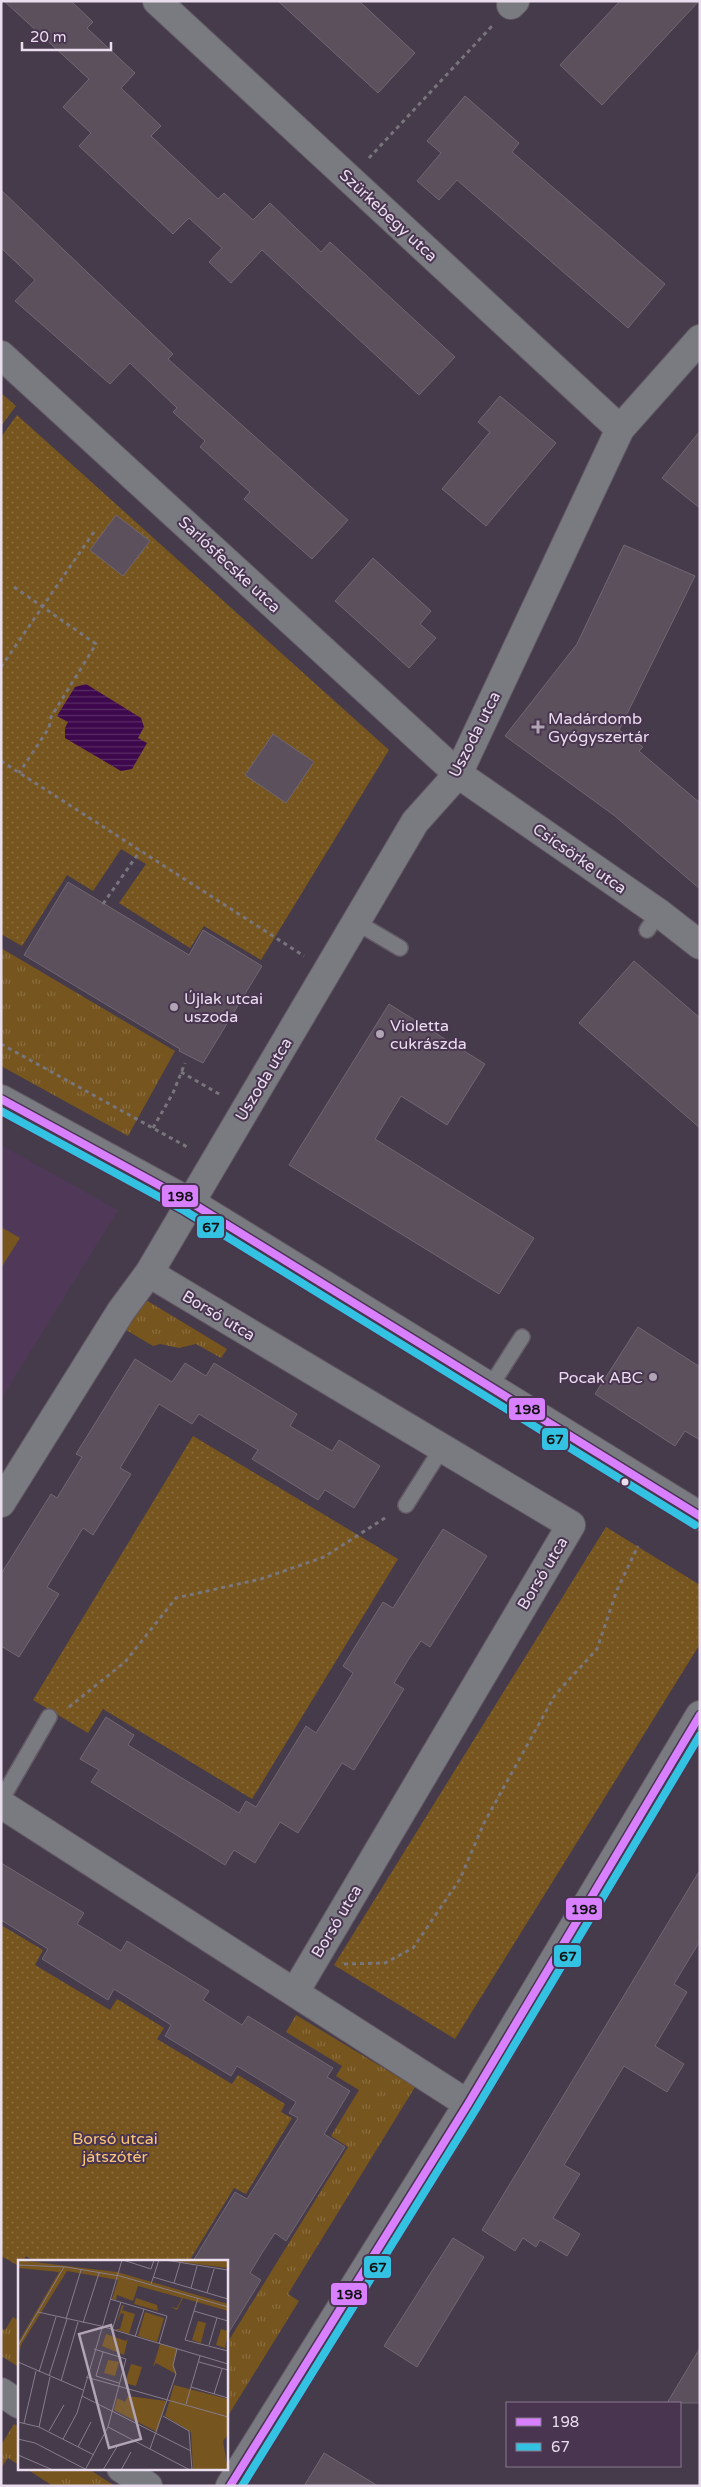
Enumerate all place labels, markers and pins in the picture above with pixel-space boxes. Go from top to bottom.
place label: Madárdomb Gyógyszertár [548,709,650,747]
marker: Madárdomb Gyógyszertár [532,721,544,733]
place label: Újlak utcai uszoda [184,989,263,1027]
marker: Újlak utcai uszoda [168,1001,180,1013]
place label: Violetta cukrászda [390,1016,467,1054]
marker: Violetta cukrászda [374,1028,386,1040]
place label: Pocak ABC [558,1368,643,1388]
marker: Pocak ABC [647,1371,659,1383]
unlabelled marker [620,1477,630,1487]

